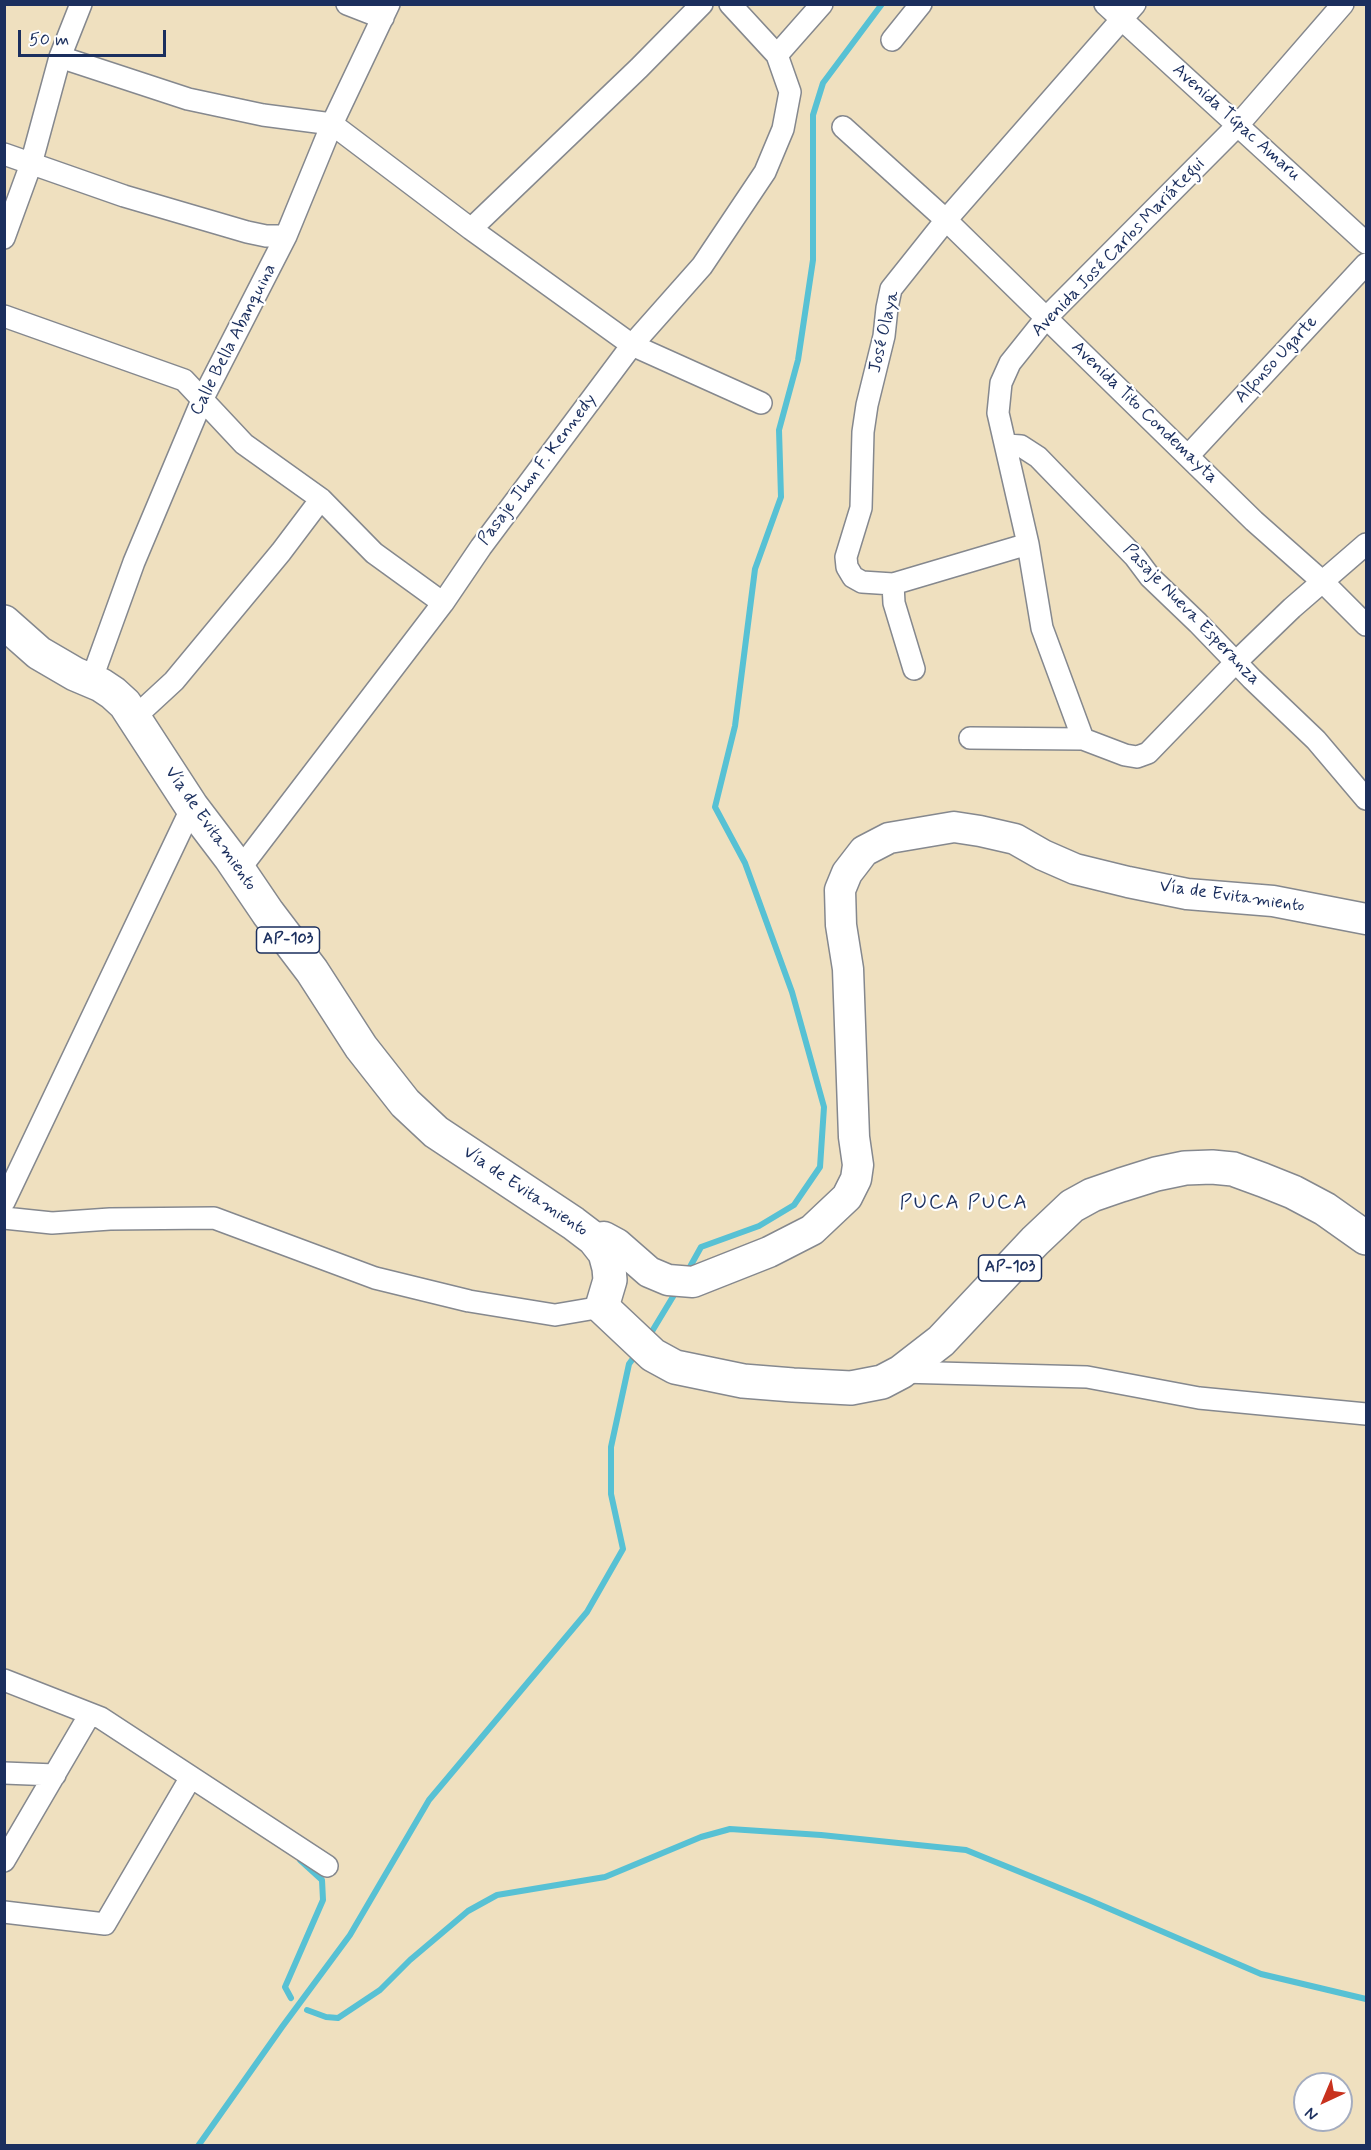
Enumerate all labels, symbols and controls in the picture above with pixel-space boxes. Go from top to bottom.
scale bar [21,18,170,56]
text: 50 m [29,28,69,52]
street label: Avenida Túpac Amaru [1167,60,1305,186]
street label: Avenida José Carlos Mariátegui [1028,154,1210,342]
street label: Calle Bella Abanquina [186,260,282,420]
street label: José Olaya [865,289,905,375]
street label: Alfonso Ugarte [1231,312,1323,408]
street label: Avenida Tito Condemayta [1066,337,1222,489]
street label: Pasaje Jhon F. Kennedy [474,390,602,550]
street label: Pasaje Nueva Esperanza [1118,540,1264,690]
street label: Vía de Evitamiento [159,763,261,895]
street label: Vía de Evitamiento [1158,876,1306,918]
road number: AP-103 [256,927,320,953]
street label: Vía de Evitamiento [458,1142,592,1242]
district label: PUCA PUCA [903,1191,1025,1217]
road number: AP-103 [978,1255,1042,1281]
north arrow [1293,2072,1353,2132]
text: N [1300,2103,1323,2125]

